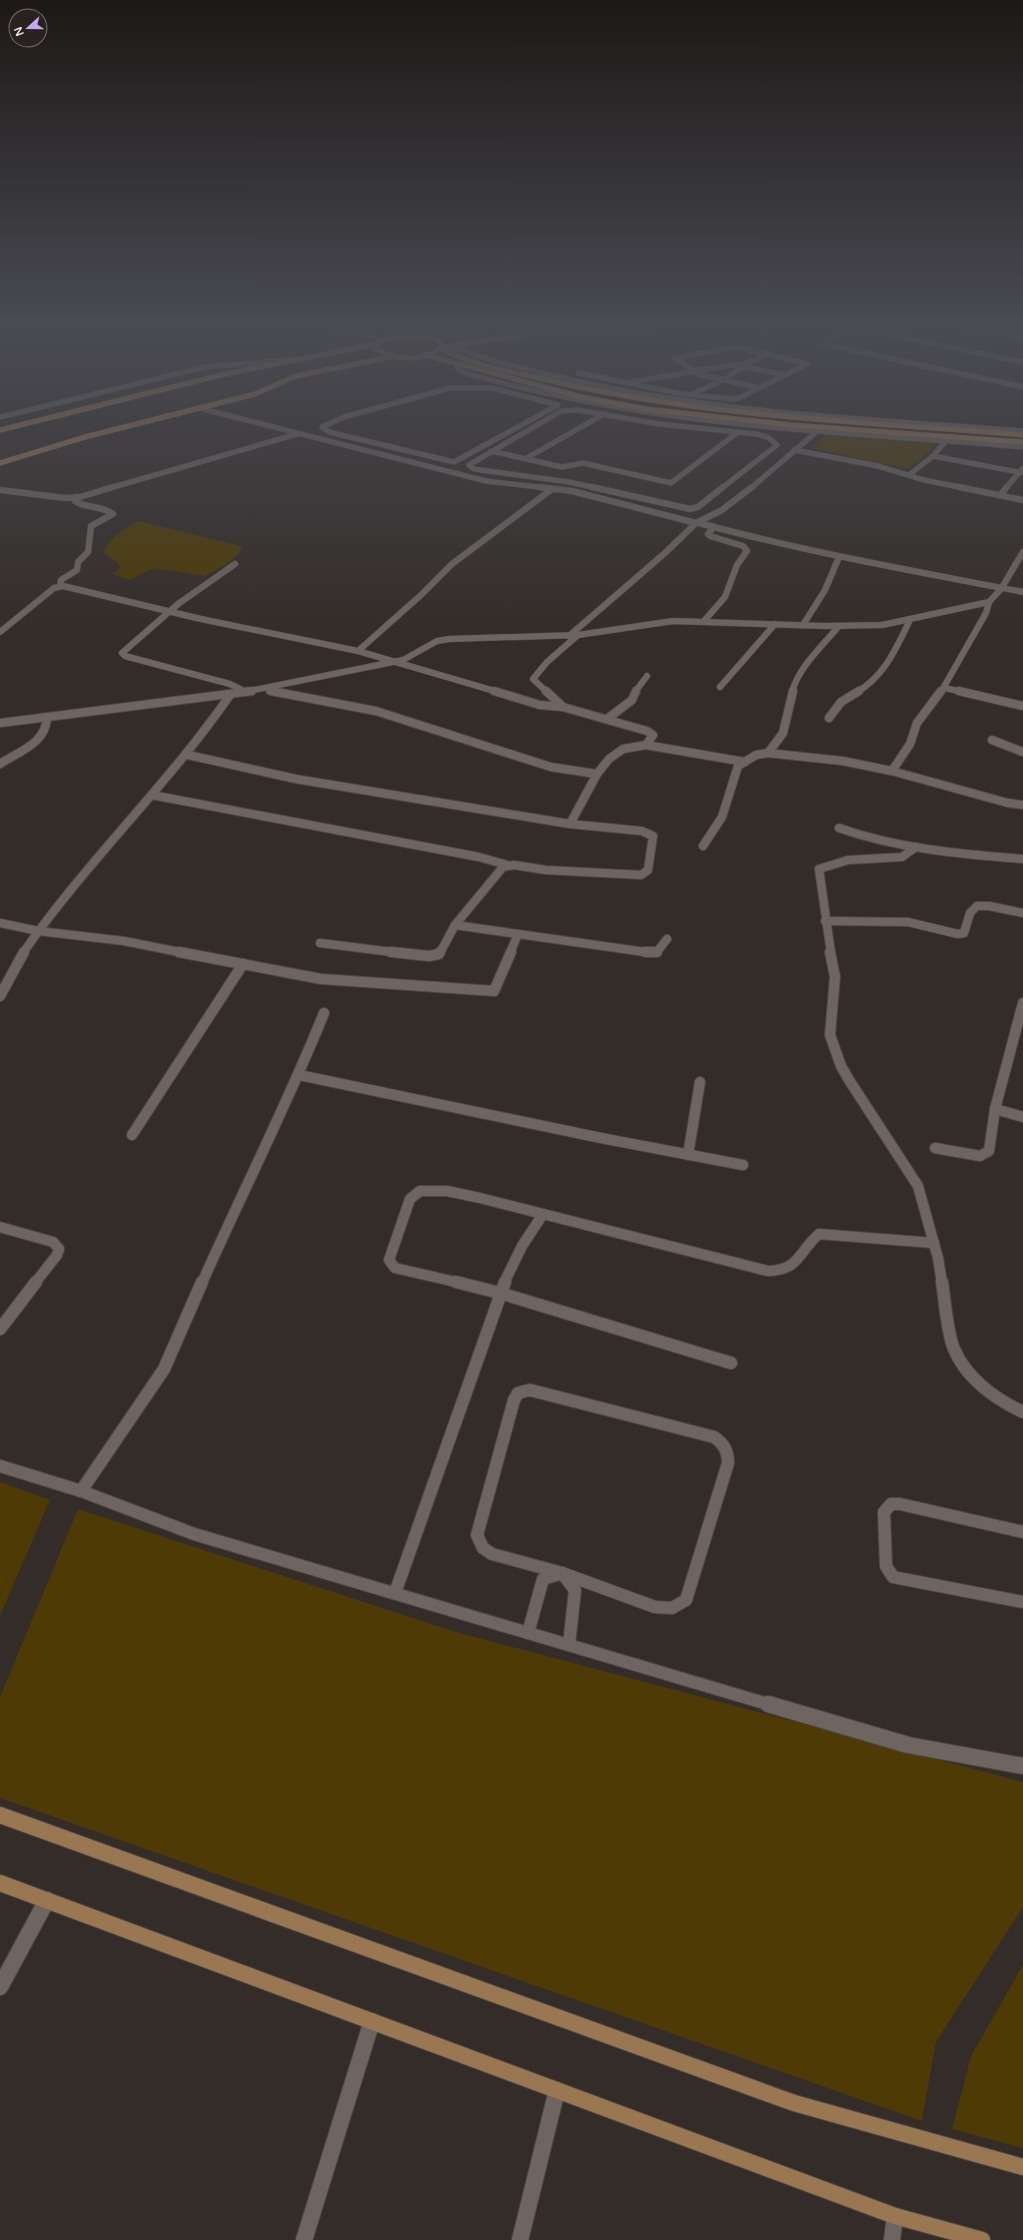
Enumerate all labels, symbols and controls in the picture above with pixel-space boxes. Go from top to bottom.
north arrow [8,8,48,48]
text: N [11,25,27,38]

